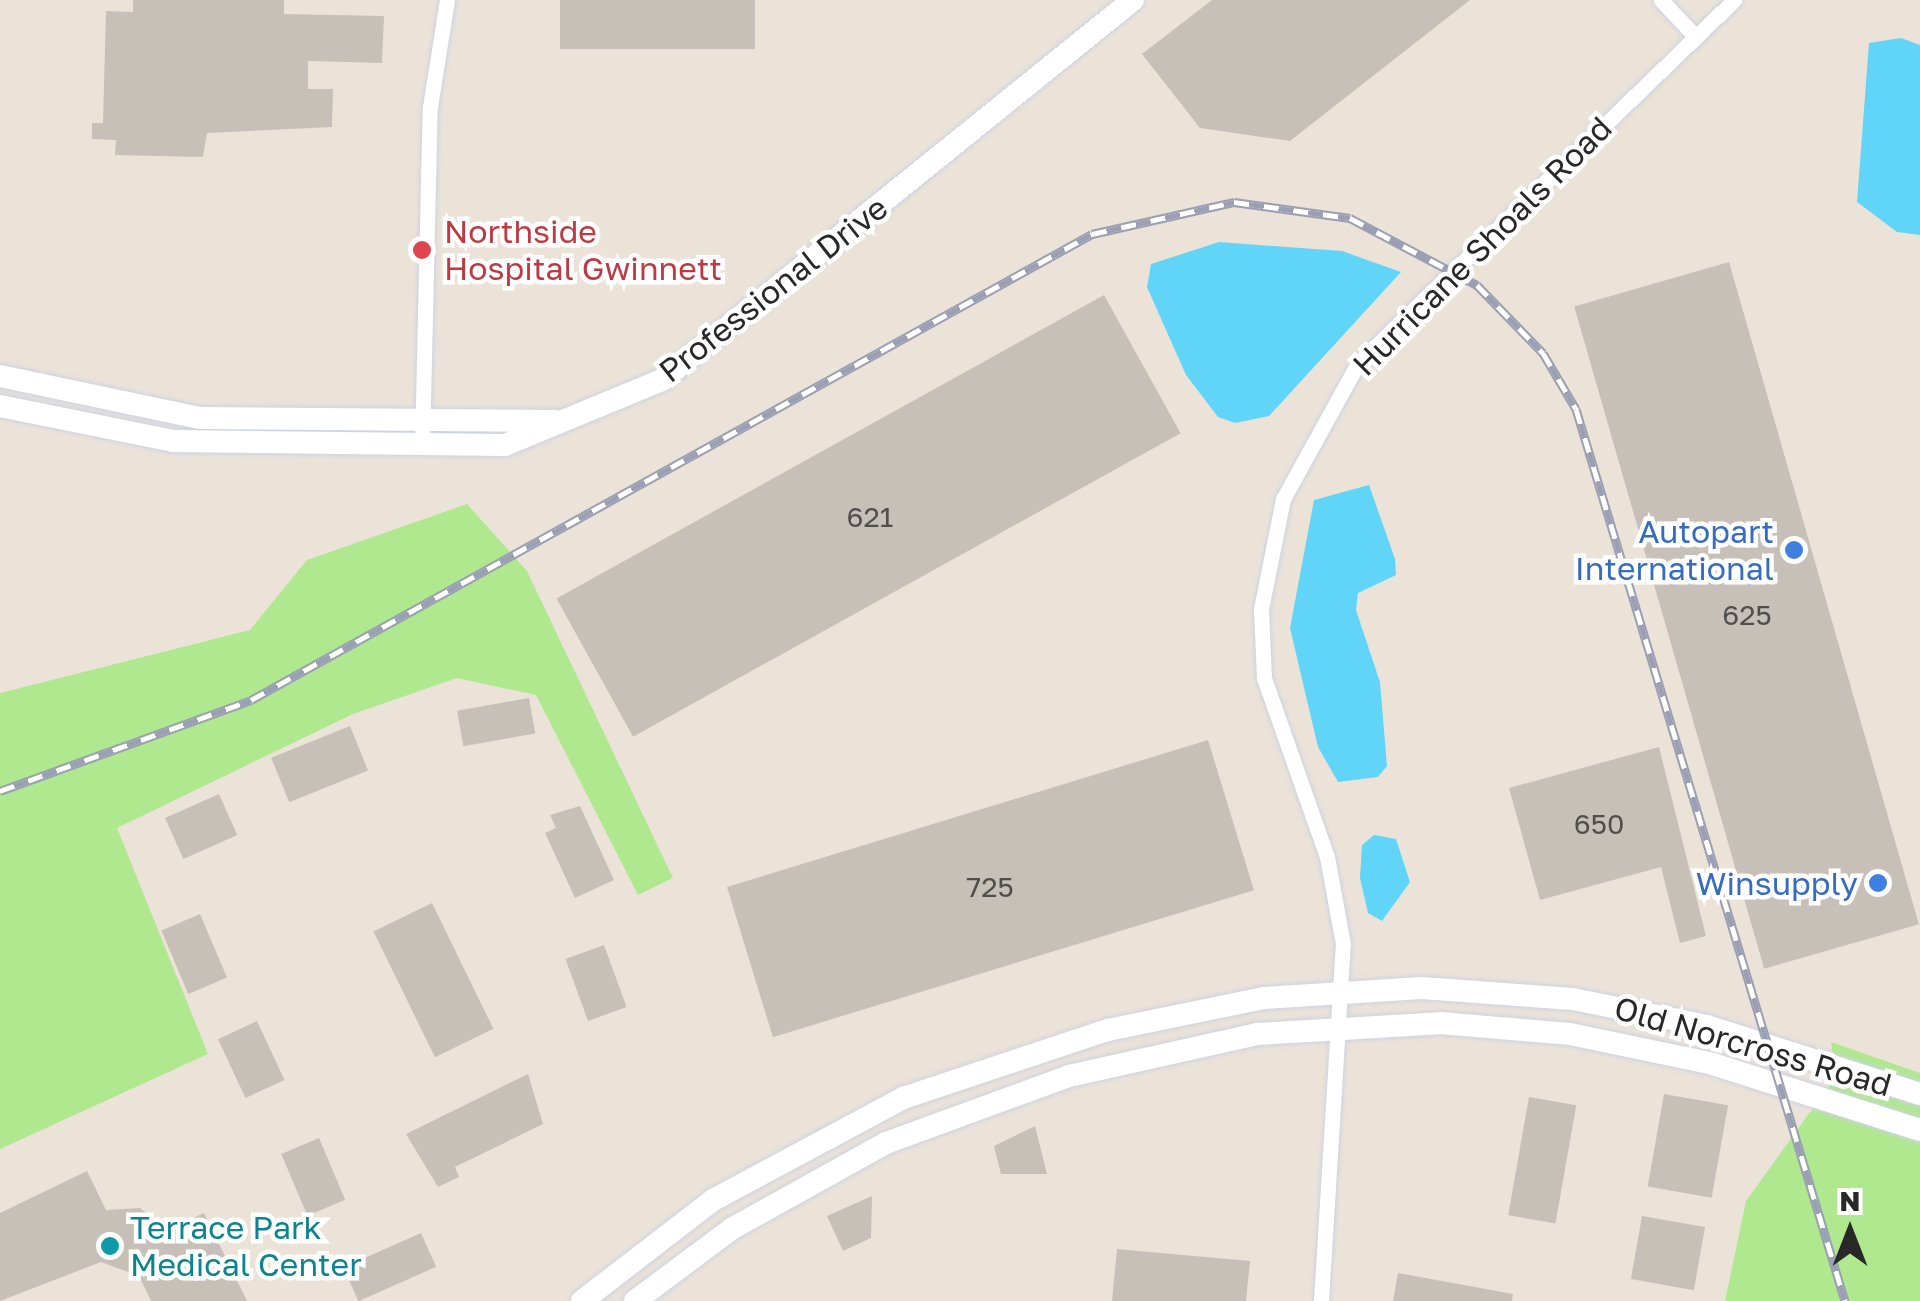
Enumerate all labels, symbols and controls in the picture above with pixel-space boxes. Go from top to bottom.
street label: Hurricane Shoals Road [1345,109,1619,383]
street label: Professional Drive [651,188,895,390]
place label: Northside Hospital Gwinnett [444,213,722,288]
marker: Northside Hospital Gwinnett [409,237,435,263]
house number: 621 [847,500,893,534]
place label: Autopart International [1575,513,1774,588]
marker: Autopart International [1783,539,1805,561]
house number: 625 [1722,598,1772,632]
house number: 650 [1574,807,1624,841]
place label: Winsupply [1696,864,1858,902]
house number: 725 [966,870,1014,904]
marker: Winsupply [1867,872,1889,894]
street label: Old Norcross Road [1610,988,1896,1104]
north arrow [1800,1181,1900,1281]
text: N [1839,1184,1861,1217]
place label: Terrace Park Medical Center [130,1209,362,1284]
marker: Terrace Park Medical Center [99,1235,121,1257]

